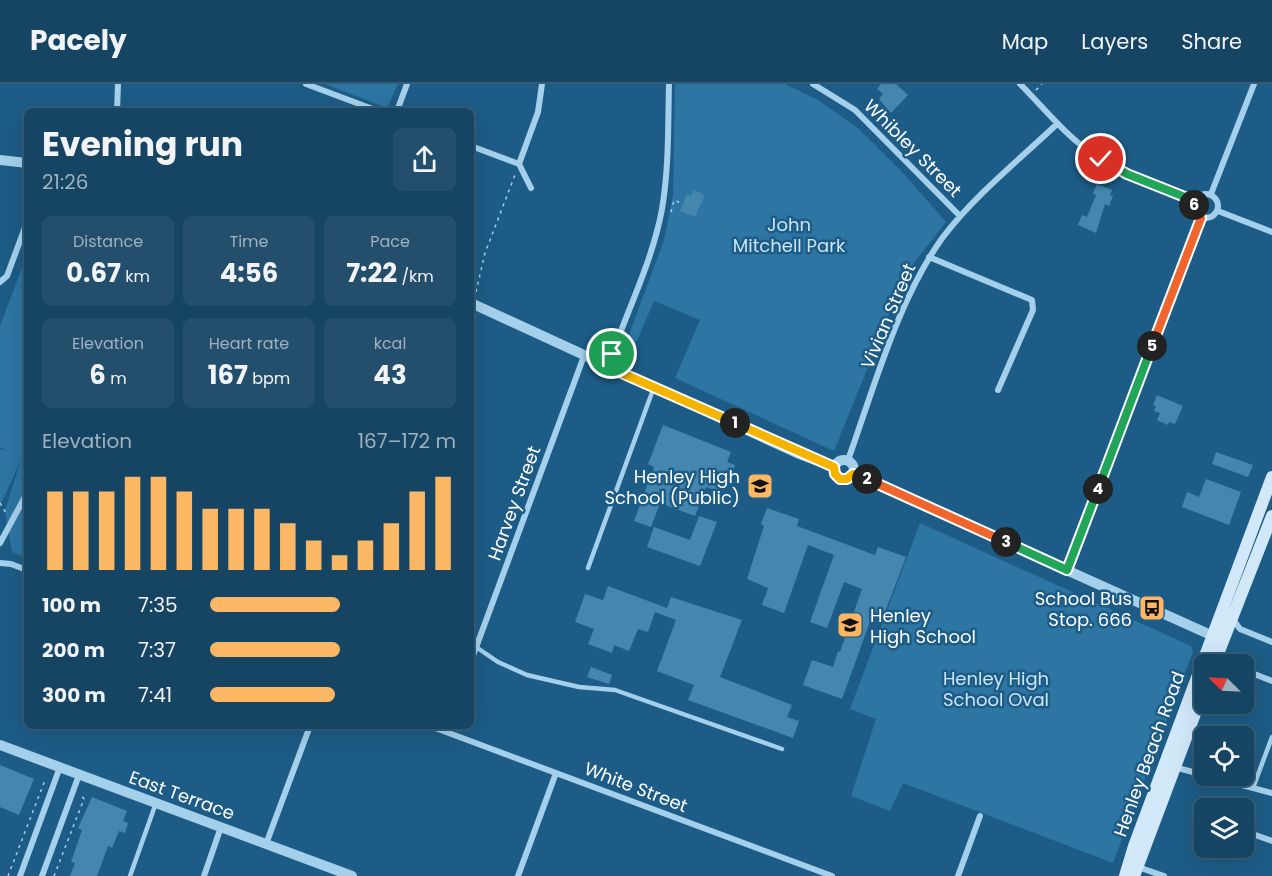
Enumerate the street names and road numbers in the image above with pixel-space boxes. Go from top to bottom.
street label: Whibley Street [859,94,967,202]
street label: Vivian Street [855,259,921,373]
street label: Harvey Street [482,442,546,564]
street label: Henley Beach Road [1107,668,1191,840]
street label: White Street [581,756,691,818]
street label: East Terrace [126,764,238,826]

